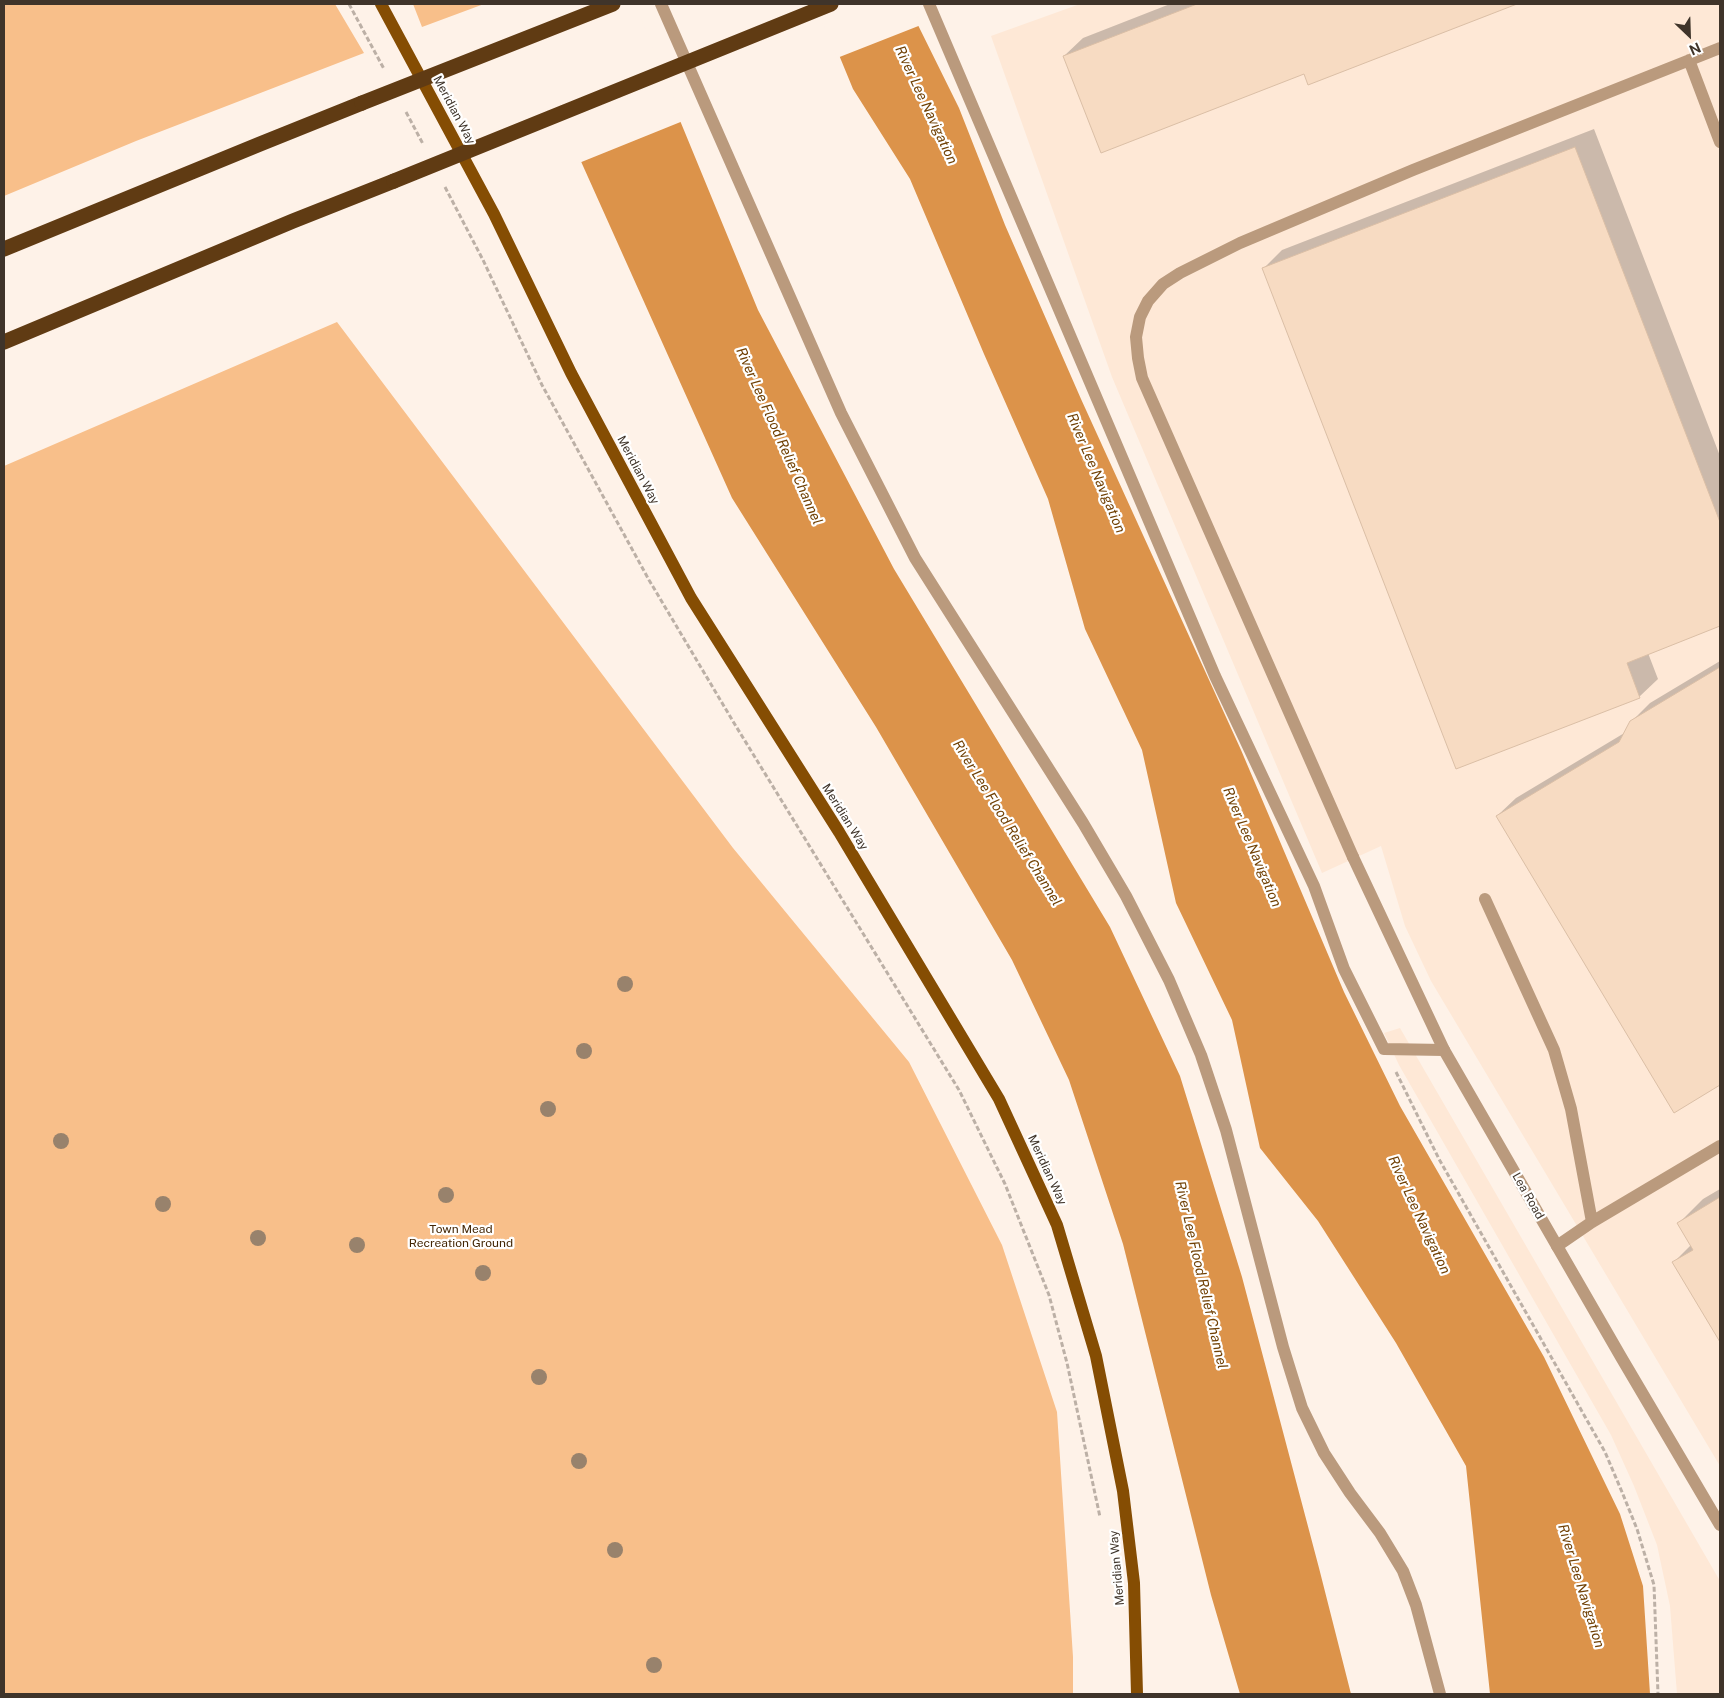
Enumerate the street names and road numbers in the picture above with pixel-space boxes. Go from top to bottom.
street label: Meridian Way [430,73,478,147]
street label: Meridian Way [614,433,662,507]
street label: Meridian Way [819,781,871,853]
street label: Meridian Way [1025,1133,1069,1207]
street label: Lea Road [1509,1170,1547,1222]
street label: Meridian Way [1107,1530,1127,1606]

